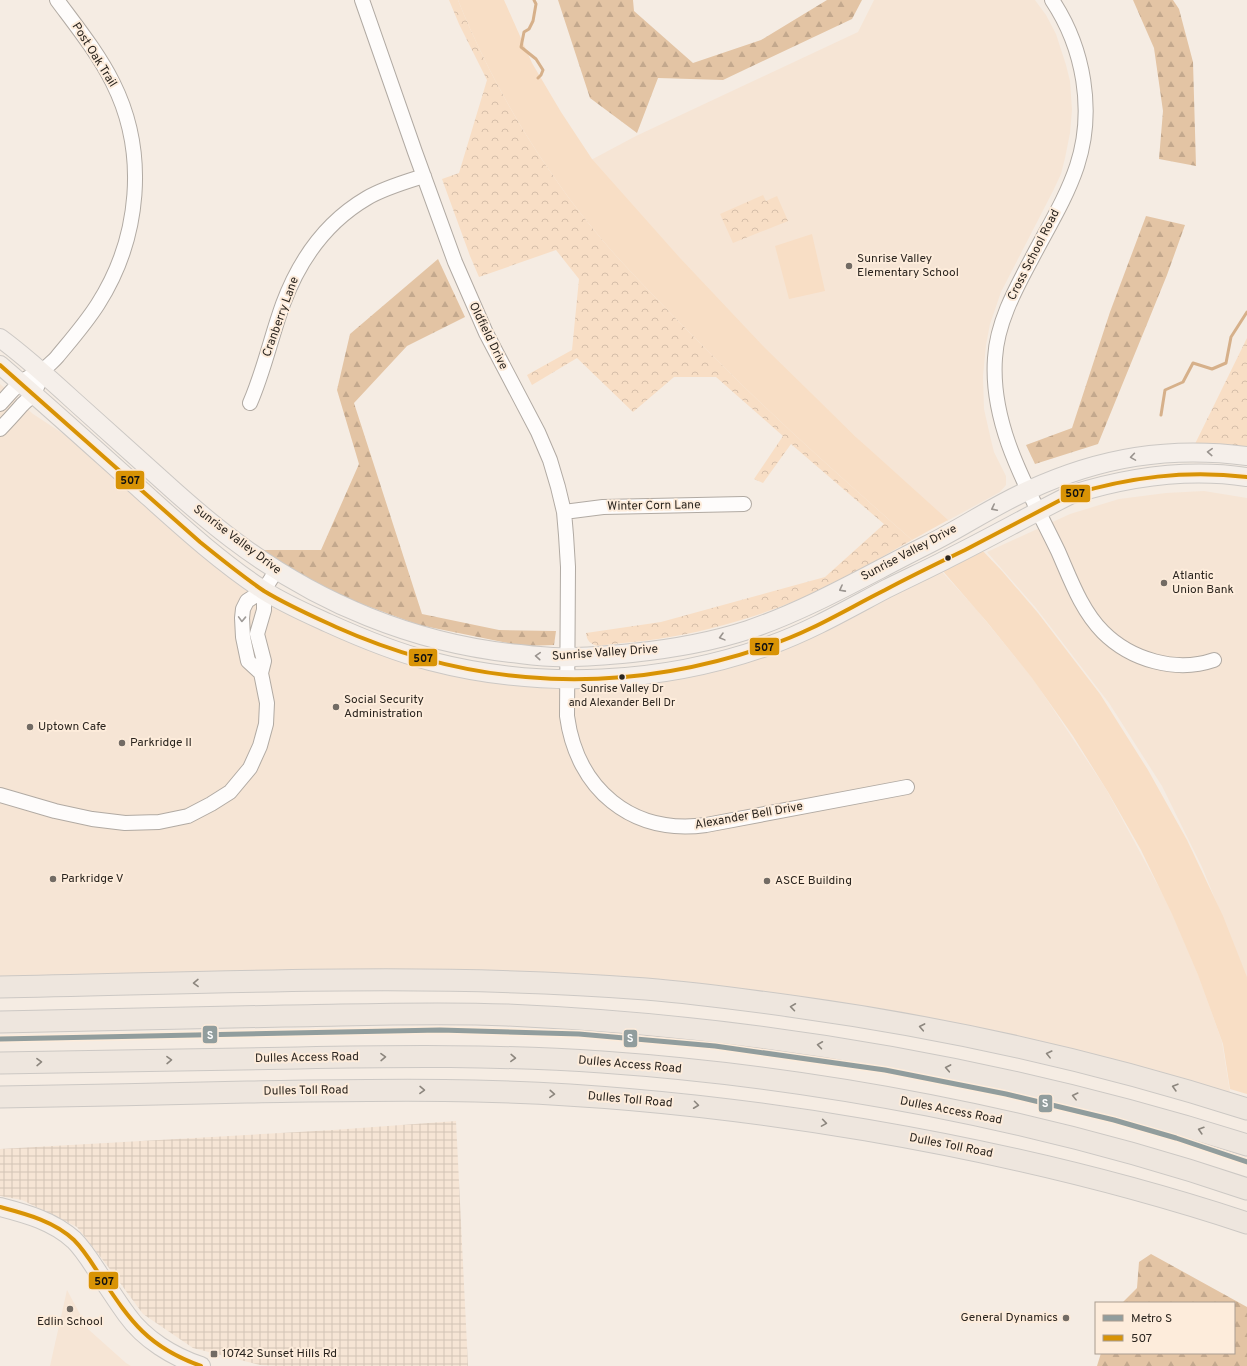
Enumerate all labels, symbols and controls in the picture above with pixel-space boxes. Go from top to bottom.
street label: Post Oak Trail [68,20,120,90]
street label: Cross School Road [1004,207,1064,303]
place label: Sunrise Valley Elementary School [857,251,959,281]
marker: Sunrise Valley Elementary School [844,261,854,271]
street label: Cranberry Lane [259,275,303,359]
street label: Oldfield Drive [465,300,511,372]
one-way arrow [1207,448,1213,457]
one-way arrow [1130,452,1136,461]
line badge: 507 [115,470,145,490]
text: 507 [120,474,140,488]
line badge: 507 [1060,484,1091,503]
text: 507 [1065,487,1085,501]
street label: Winter Corn Lane [607,497,701,515]
street label: Sunrise Valley Drive [190,502,284,578]
one-way arrow [991,503,998,510]
street label: Sunrise Valley Drive [858,521,960,585]
unlabelled marker [943,553,953,563]
place label: Atlantic Union Bank [1172,568,1234,598]
marker: Atlantic Union Bank [1159,578,1169,588]
one-way arrow [839,584,847,591]
one-way arrow [238,616,247,622]
one-way arrow [719,632,726,641]
line badge: 507 [749,637,780,656]
street label: Sunrise Valley Drive [551,641,659,665]
text: 507 [754,641,774,655]
line badge: 507 [408,648,438,667]
one-way arrow [535,651,541,660]
text: 507 [413,652,433,666]
marker: Sunrise Valley Dr and Alexander Bell Dr [617,672,627,682]
place label: Sunrise Valley Dr and Alexander Bell Dr [569,682,676,710]
place label: Social Security Administration [344,692,424,722]
marker: Social Security Administration [331,702,341,712]
place label: Uptown Cafe [38,719,106,735]
marker: Uptown Cafe [25,722,35,732]
place label: Parkridge II [130,735,192,751]
marker: Parkridge II [117,738,127,748]
street label: Alexander Bell Drive [694,799,804,833]
place label: Parkridge V [61,871,124,887]
place label: ASCE Building [775,873,852,889]
marker: Parkridge V [48,874,58,884]
marker: ASCE Building [762,876,772,886]
one-way arrow [193,979,199,987]
one-way arrow [790,1003,797,1012]
one-way arrow [919,1023,925,1032]
line badge: S [202,1025,218,1044]
text: S [207,1029,214,1043]
line badge: S [623,1029,638,1048]
text: S [627,1032,634,1046]
one-way arrow [817,1041,824,1050]
street label: Dulles Access Road [255,1049,359,1067]
one-way arrow [1046,1050,1053,1059]
one-way arrow [380,1053,386,1061]
street label: Dulles Access Road [578,1053,682,1077]
one-way arrow [510,1054,516,1062]
one-way arrow [166,1056,172,1064]
one-way arrow [36,1058,42,1067]
one-way arrow [945,1064,952,1072]
street label: Dulles Toll Road [263,1082,349,1100]
one-way arrow [1171,1083,1178,1092]
one-way arrow [419,1086,425,1094]
street label: Dulles Toll Road [587,1088,673,1112]
one-way arrow [549,1090,555,1099]
one-way arrow [1072,1092,1079,1101]
street label: Dulles Access Road [898,1093,1004,1129]
line badge: S [1038,1094,1053,1113]
text: S [1042,1097,1049,1111]
one-way arrow [692,1101,699,1110]
one-way arrow [821,1118,827,1127]
one-way arrow [1197,1126,1204,1135]
street label: Dulles Toll Road [908,1130,994,1162]
line badge: 507 [88,1271,119,1290]
text: 507 [94,1275,114,1289]
legend [1095,1302,1235,1354]
marker: Edlin School [65,1304,75,1314]
place label: General Dynamics [960,1310,1058,1326]
text: Metro S [1131,1311,1172,1327]
marker: General Dynamics [1061,1313,1071,1323]
place label: Edlin School [37,1314,103,1330]
text: 507 [1131,1331,1152,1347]
place label: 10742 Sunset Hills Rd [222,1346,337,1362]
marker: 10742 Sunset Hills Rd [209,1349,219,1359]

